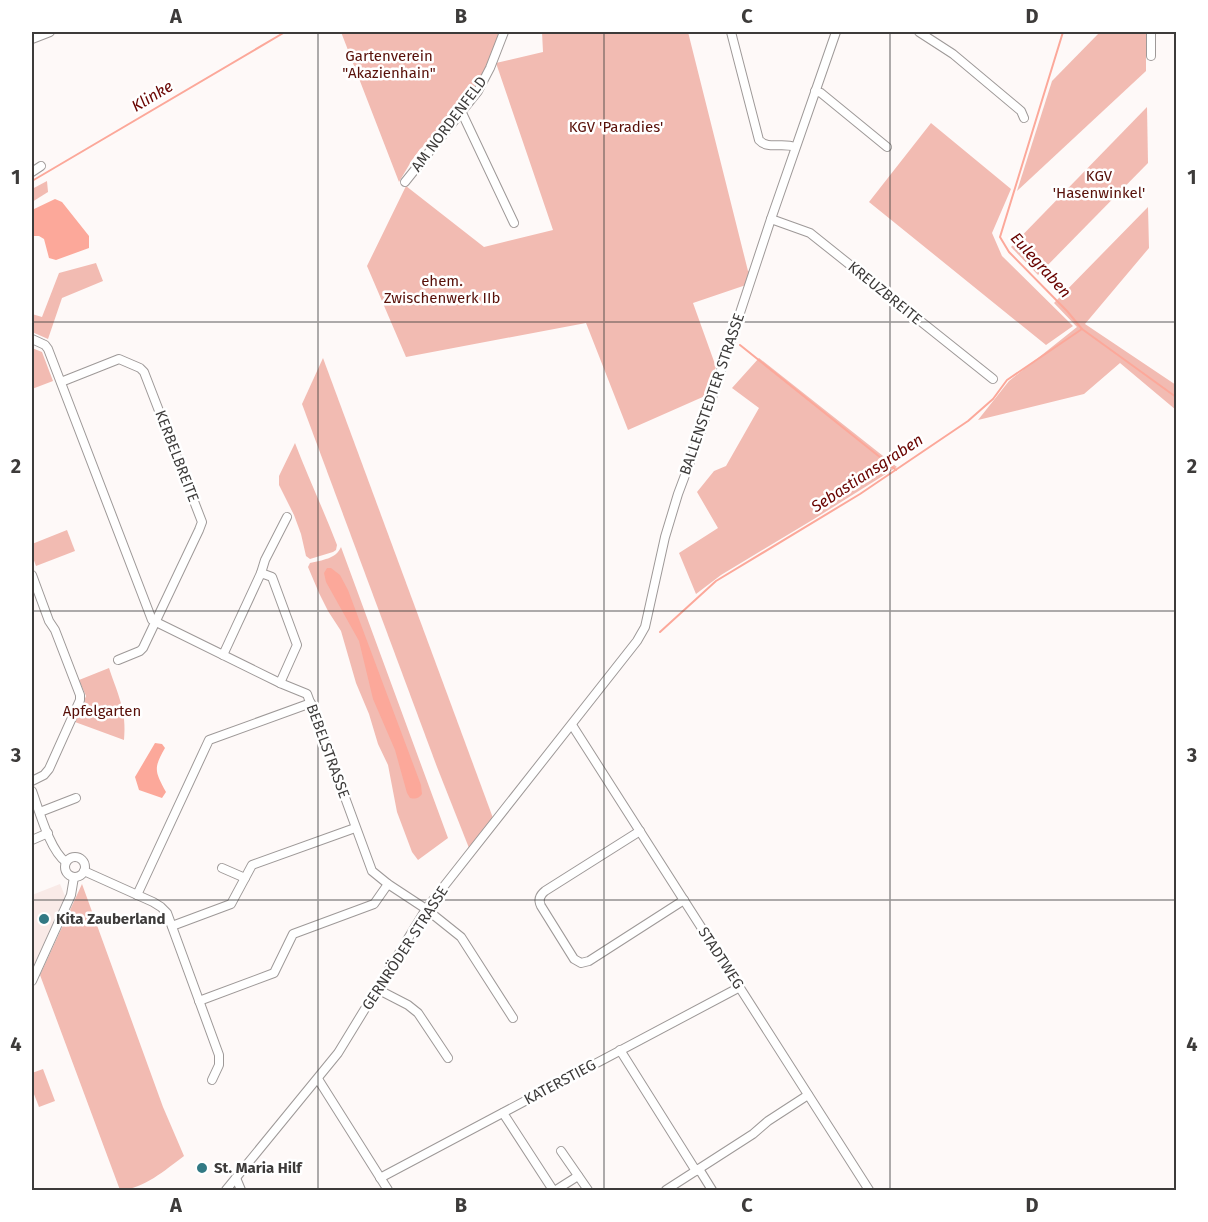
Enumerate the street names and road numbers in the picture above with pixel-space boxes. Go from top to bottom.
street label: AM NORDENFELD [407,73,491,175]
street label: KREUZBREITE [844,258,926,328]
street label: BALLENSTEDTER STRASSE [676,311,748,477]
street label: KERBELBREITE [151,408,203,504]
street label: BEBELSTRASSE [303,701,353,801]
street label: GERNRÖDER STRASSE [358,883,452,1013]
street label: STADTWEG [694,924,748,992]
street label: KATERSTIEG [521,1056,599,1108]

